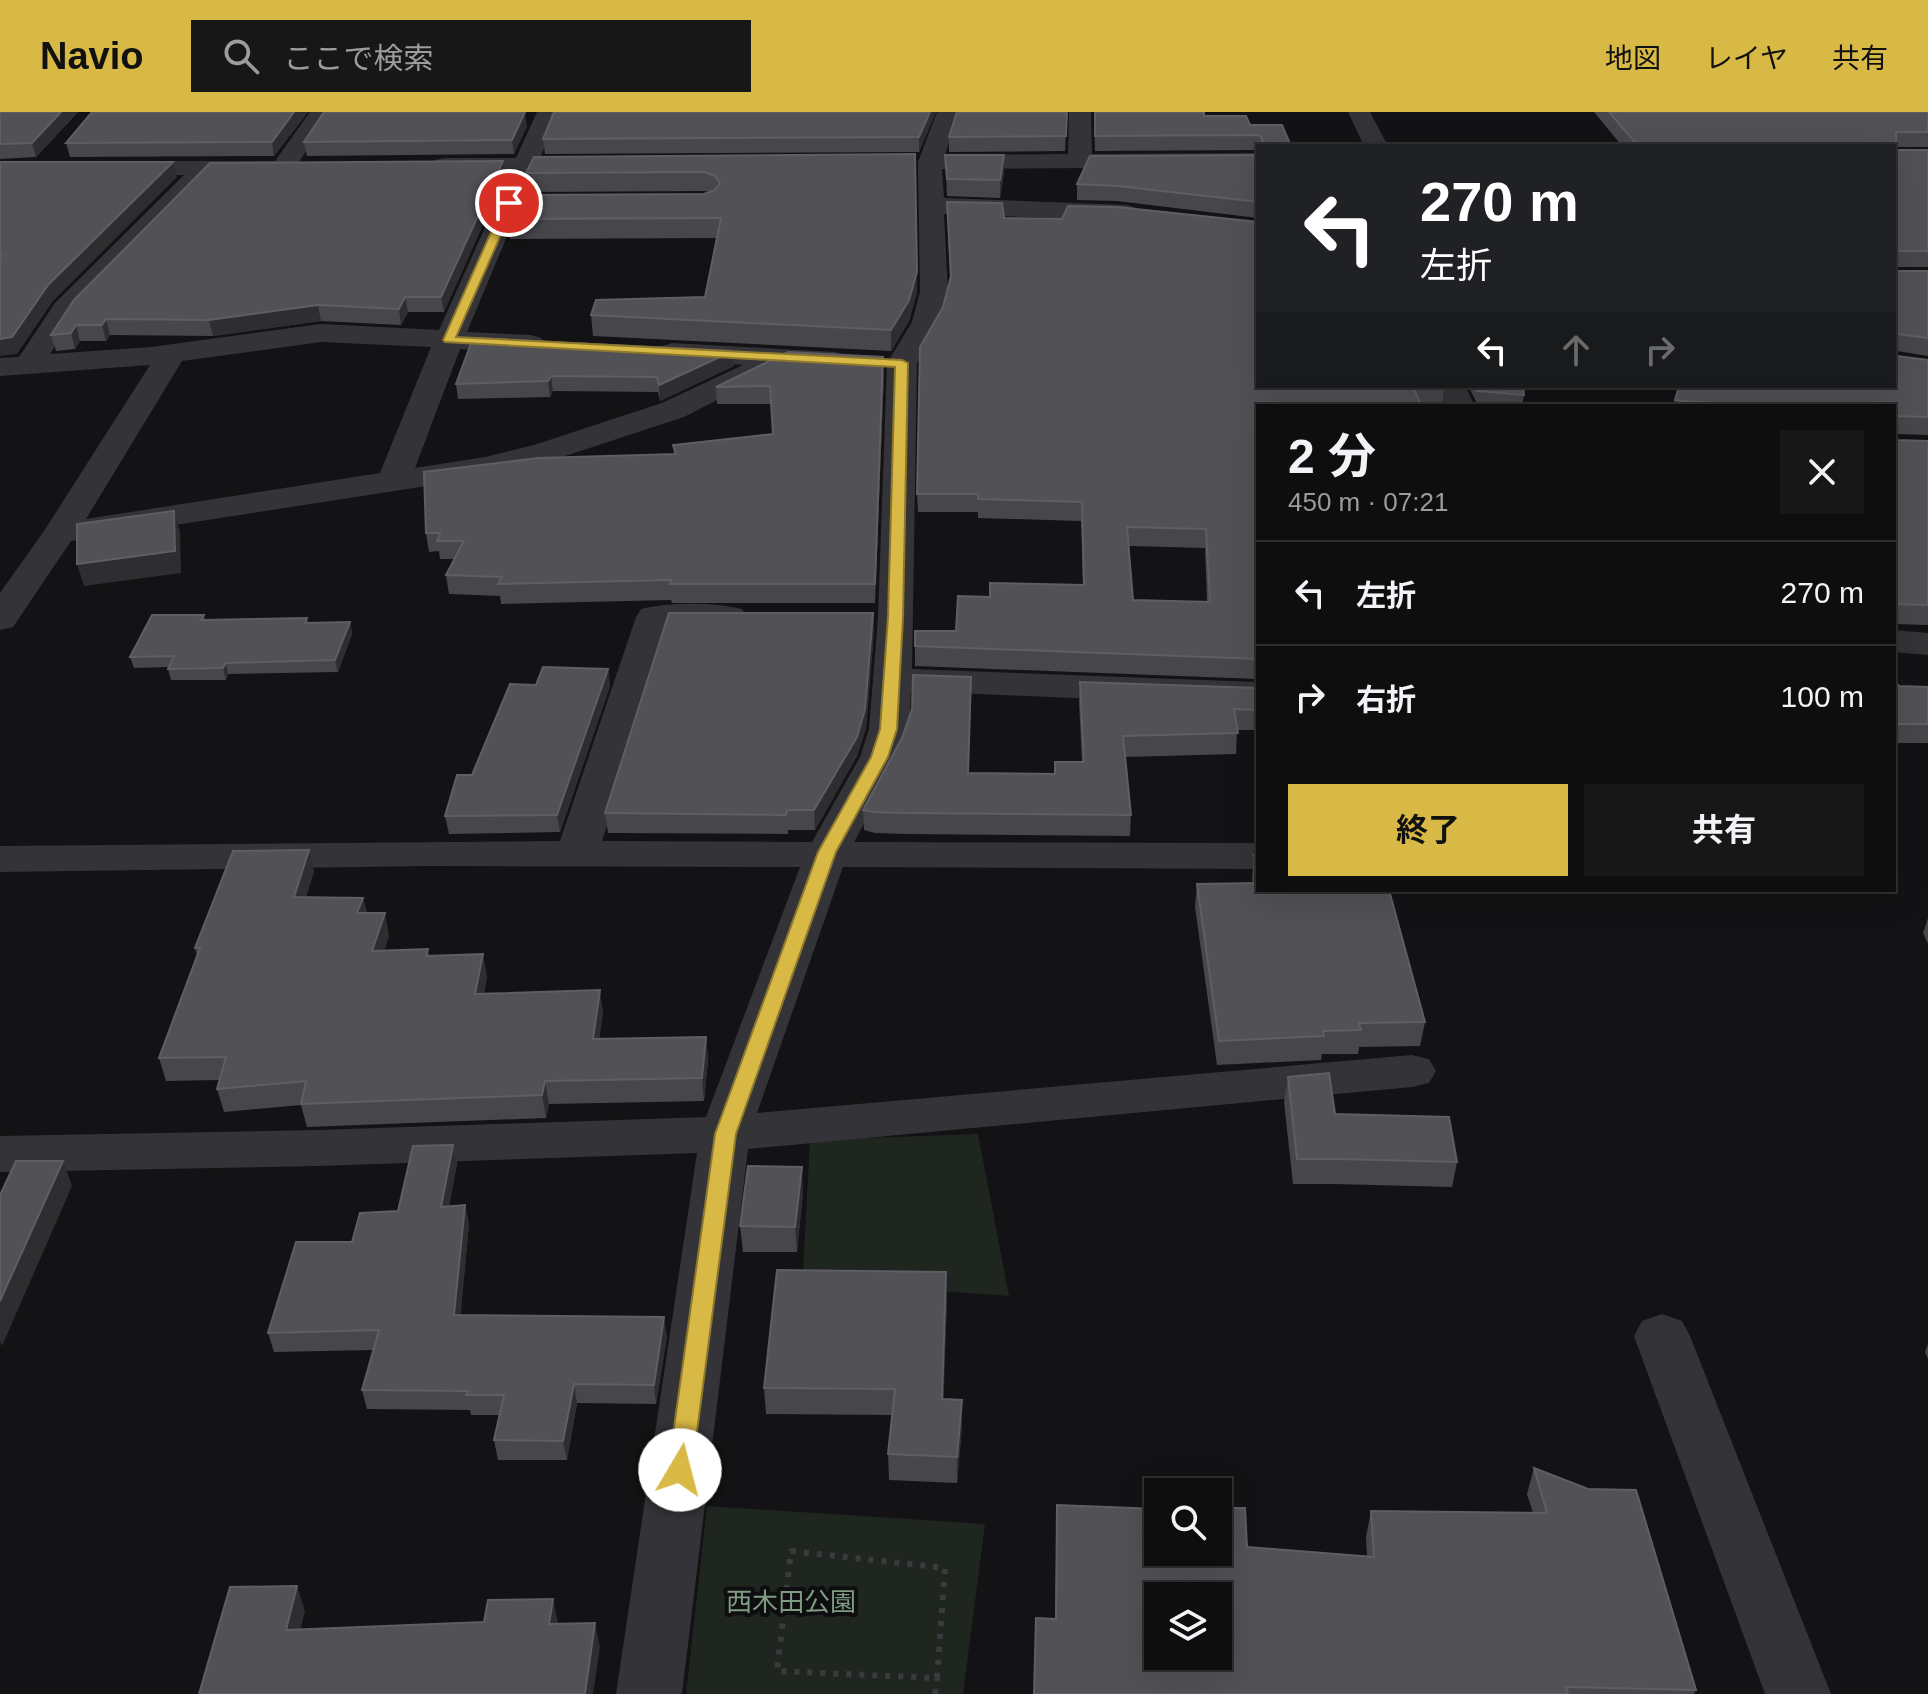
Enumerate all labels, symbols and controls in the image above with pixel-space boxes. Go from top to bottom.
search box [191,20,751,92]
icon: search [219,34,263,78]
text: Navio [40,35,143,77]
text: ここで検索 [283,42,433,75]
text: 地図 [1605,43,1661,74]
text: レイヤ [1705,43,1788,74]
text: 共有 [1832,43,1888,74]
pin [475,169,543,237]
text: 270 m [1420,170,1579,233]
icon: left [1288,176,1392,280]
icon: arrive [487,181,531,225]
text: 左折 [1420,245,1492,286]
icon: left [1470,328,1514,372]
icon: ahead [1554,328,1598,372]
icon: right [1638,328,1682,372]
text: 2 分 [1288,430,1376,483]
button: close [1780,430,1864,514]
text: 450 m · 07:21 [1288,487,1448,517]
icon: left [1288,571,1332,615]
text: 270 m [1781,576,1864,609]
text: 左折 [1356,579,1416,612]
icon: right [1288,675,1332,719]
text: 100 m [1781,680,1864,713]
text: 右折 [1356,683,1416,716]
button: 終了 [1288,784,1568,876]
button: 共有 [1584,784,1864,876]
position arrow [638,1428,722,1512]
map controls [1144,1478,1232,1670]
button: search [1144,1478,1232,1566]
button: layers [1144,1582,1232,1670]
park label: 西木田公園 [726,1587,856,1617]

